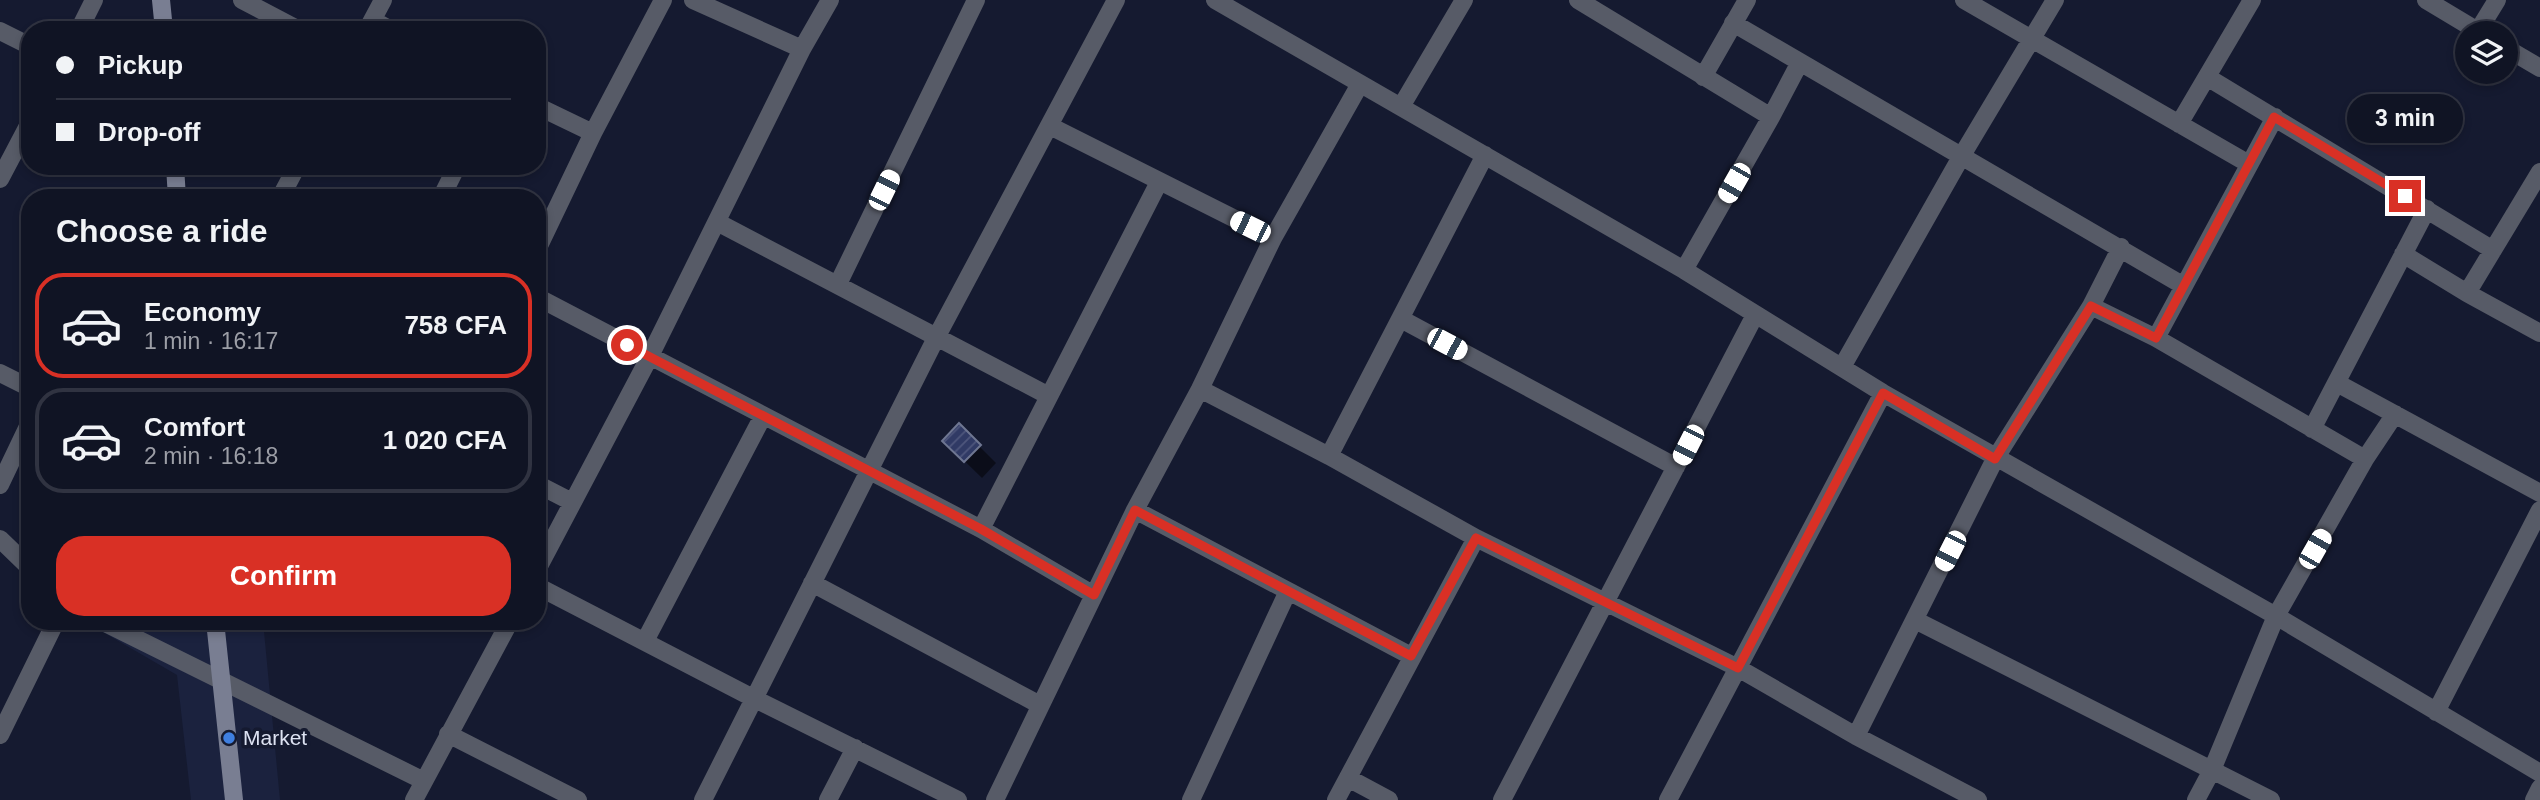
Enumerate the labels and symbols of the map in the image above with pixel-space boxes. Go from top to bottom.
callout: 3 min [2347,94,2463,144]
car [1715,160,1754,206]
car [866,167,903,213]
route end [2389,180,2421,212]
car [1227,208,1274,246]
car [1424,325,1471,363]
route start [611,329,643,361]
car [1670,422,1707,468]
car [2296,526,2335,572]
car [1932,528,1969,574]
place label: Market [243,726,307,749]
marker: Market [221,730,237,746]

